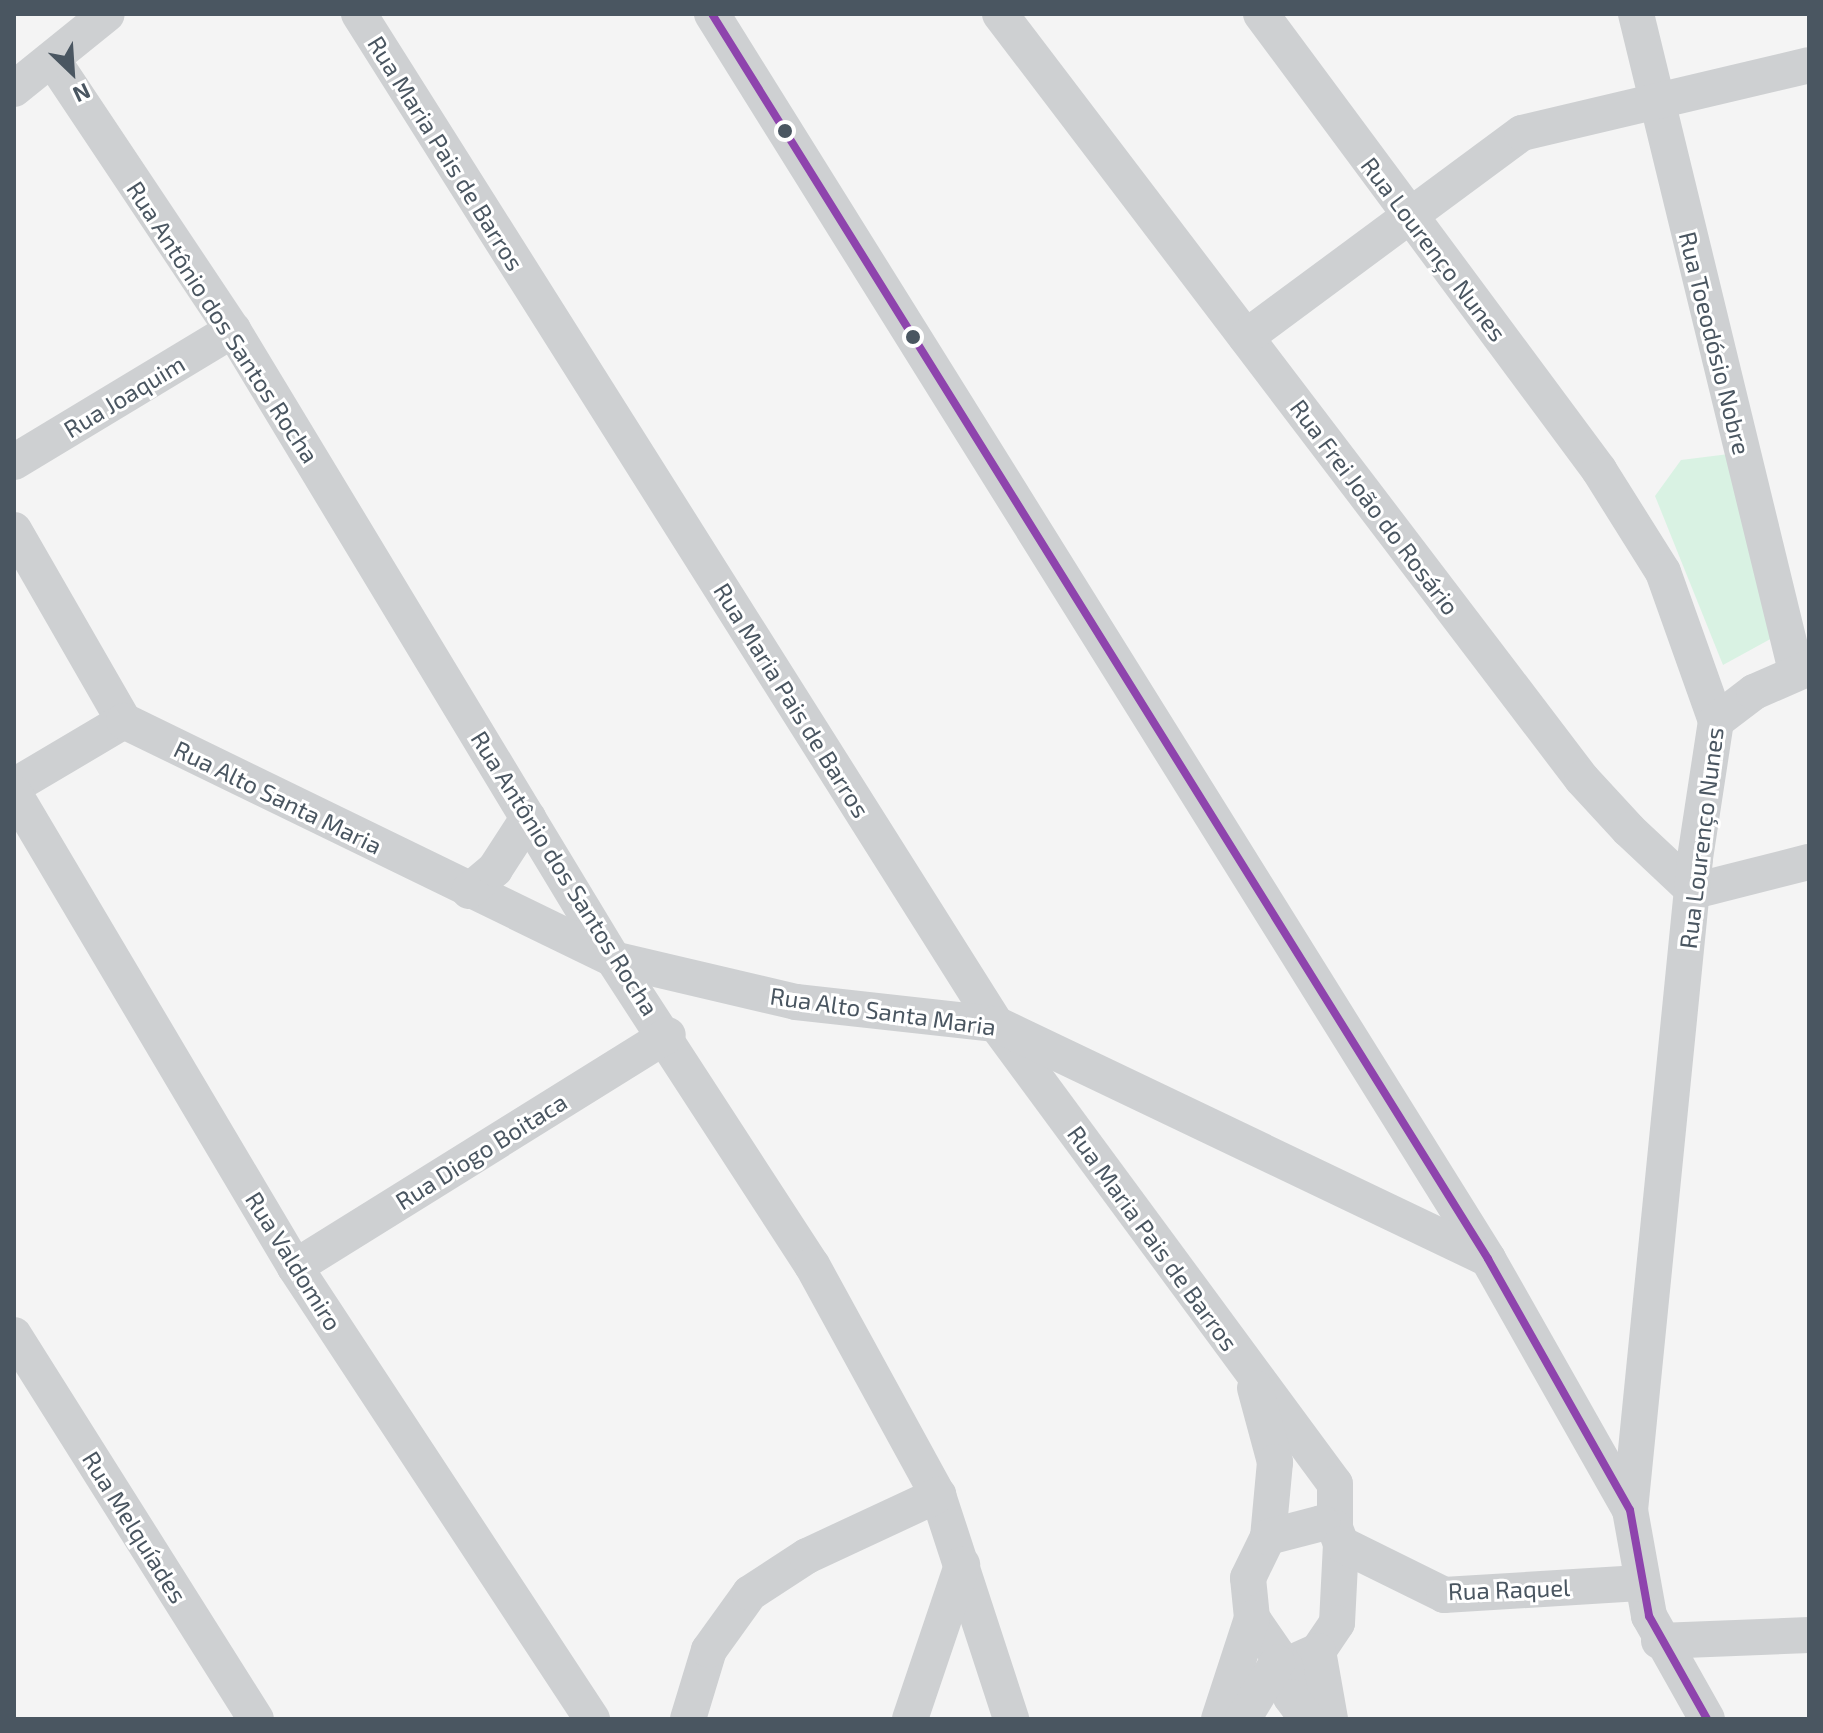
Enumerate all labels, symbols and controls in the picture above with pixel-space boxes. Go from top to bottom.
street label: Rua Maria Pais de Barros [362,30,530,276]
north arrow [32,32,112,112]
text: N [69,79,95,109]
unlabelled marker [777,123,793,139]
street label: Rua Lourenço Nunes [1355,151,1513,347]
street label: Rua Antônio dos Santos Rocha [121,176,325,468]
street label: Rua Toeodósio Nobre [1673,228,1757,458]
unlabelled marker [905,329,921,345]
street label: Rua Joaquim [58,349,190,443]
street label: Rua Frei João do Rosário [1284,393,1466,621]
street label: Rua Maria Pais de Barros [708,577,876,823]
street label: Rua Antônio dos Santos Rocha [465,725,665,1021]
street label: Rua Lourenço Nunes [1673,726,1729,950]
street label: Rua Alto Santa Maria [169,734,387,860]
street label: Rua Alto Santa Maria [768,981,998,1041]
street label: Rua Diogo Boitaca [390,1087,572,1215]
street label: Rua Maria Pais de Barros [1062,1120,1244,1356]
street label: Rua Valdomiro [240,1186,348,1336]
street label: Rua Melquíades [77,1446,193,1608]
street label: Rua Raquel [1447,1572,1571,1606]

